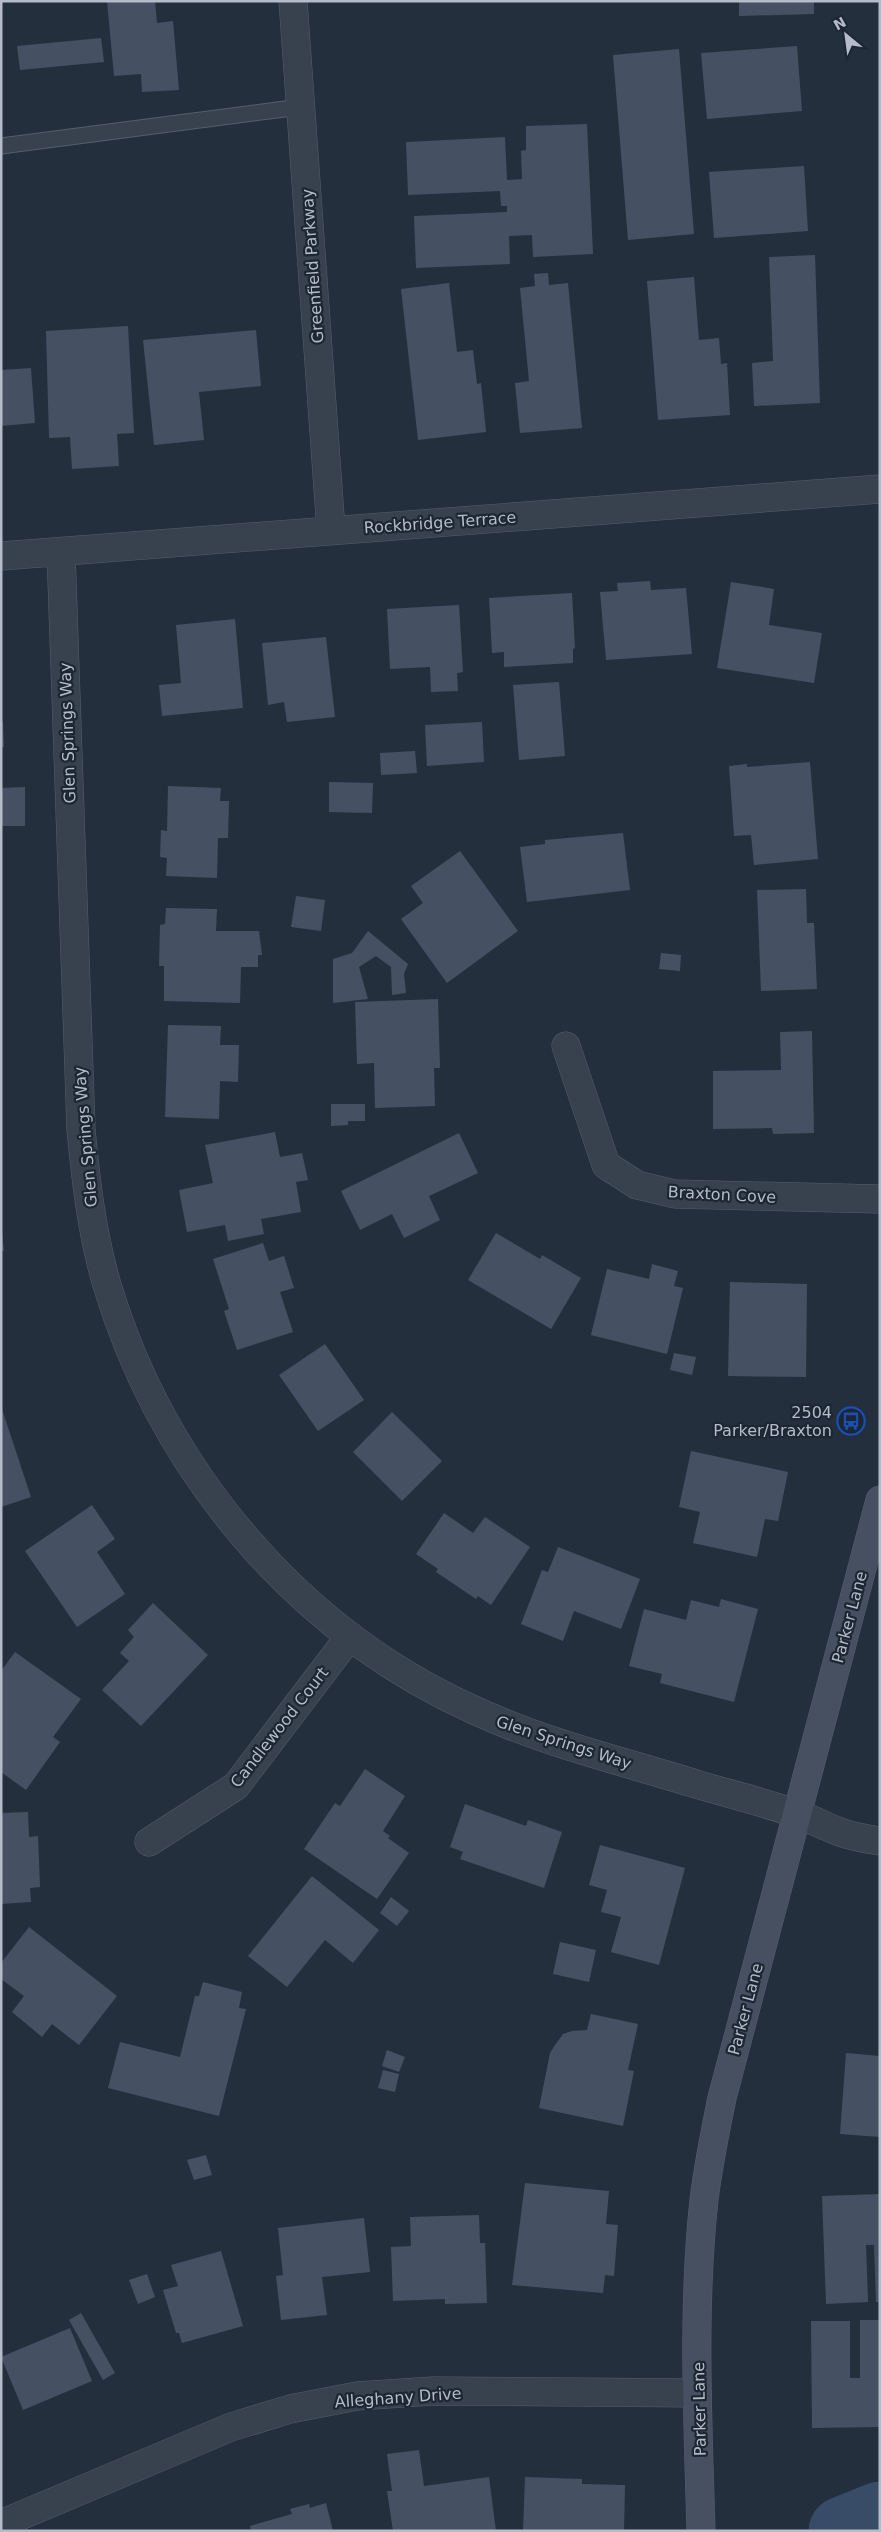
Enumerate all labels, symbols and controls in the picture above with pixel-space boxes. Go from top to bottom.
north arrow [821,10,871,60]
text: N [831,14,849,33]
street label: Greenfield Parkway [298,188,327,344]
street label: Rockbridge Terrace [363,508,517,537]
street label: Glen Springs Way [56,662,79,804]
street label: Glen Springs Way [70,1066,101,1208]
street label: Braxton Cove [667,1182,777,1207]
place label: 2504 Parker/Braxton [713,1403,832,1440]
bus stop icon: 2504 Parker/Braxton [836,1406,866,1436]
street label: Parker Lane [828,1569,871,1665]
street label: Candlewood Court [227,1663,332,1791]
street label: Glen Springs Way [494,1712,634,1773]
street label: Parker Lane [724,1961,767,2057]
street label: Parker Lane [689,2362,710,2456]
street label: Alleghany Drive [334,2384,462,2411]

